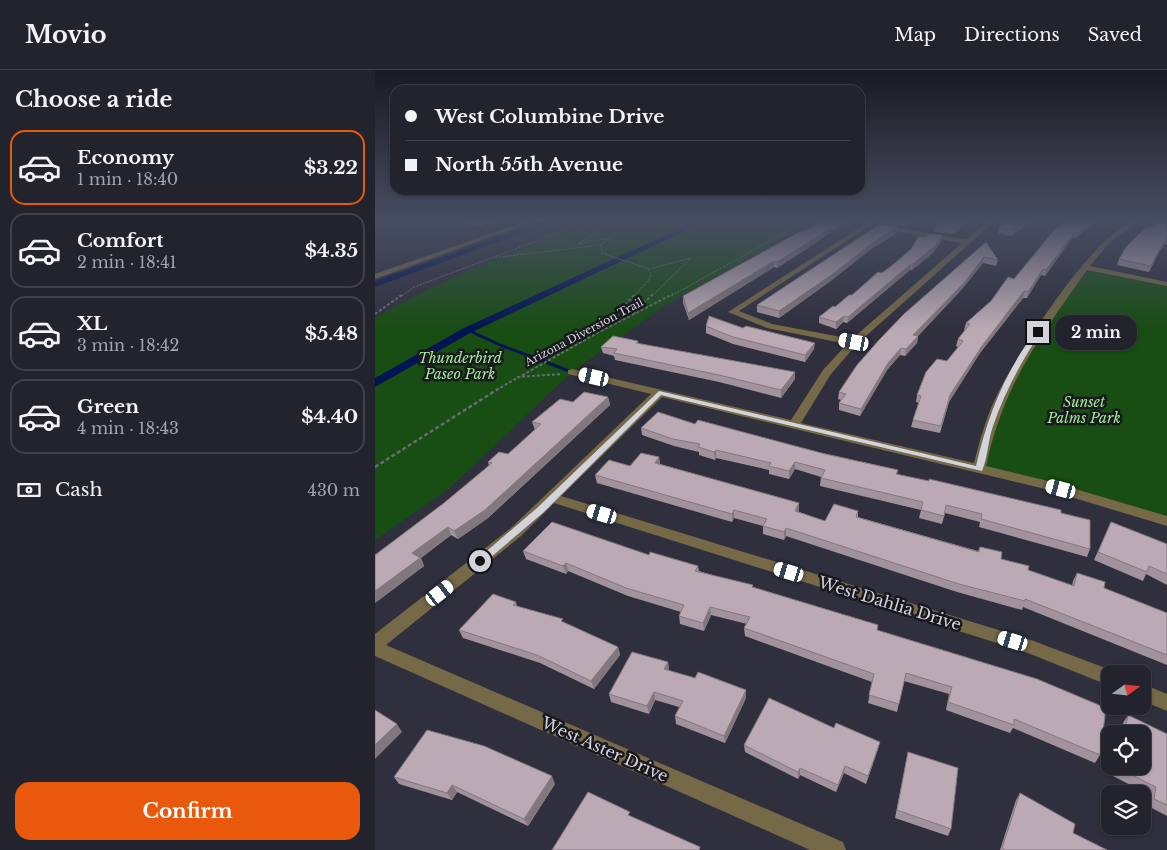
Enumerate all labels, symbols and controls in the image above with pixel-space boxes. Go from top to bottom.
text: Movio [25,20,107,49]
text: Map [894,24,936,46]
text: Directions [964,24,1060,46]
text: Saved [1088,24,1142,46]
text: Choose a ride [15,86,172,113]
text: West Columbine Drive [435,105,664,128]
icon: car [17,145,62,190]
text: Economy [77,146,174,169]
text: North 55th Avenue [435,153,623,176]
text: $3.22 [304,156,358,179]
text: 1 min · 18:40 [77,169,178,189]
icon: car [17,228,62,273]
text: Comfort [77,229,164,252]
text: $4.35 [305,239,358,262]
text: 2 min · 18:41 [77,252,177,272]
street label: Arizona Diversion Trail [522,295,646,370]
icon: car [17,311,62,356]
text: XL [77,312,107,335]
callout: 2 min [1055,314,1138,350]
route end [1027,321,1049,343]
text: $5.48 [305,322,358,345]
text: 2 min [1071,322,1121,342]
car [837,332,870,352]
text: 3 min · 18:42 [77,335,179,355]
park label: Thunderbird Paseo Park [418,349,503,383]
car [577,366,610,388]
park label: Sunset Palms Park [1046,393,1121,427]
icon: car [17,394,62,439]
text: Green [77,395,139,418]
text: $4.40 [301,405,358,428]
text: 4 min · 18:43 [77,418,179,438]
icon: cash [15,476,43,504]
text: Cash [55,478,102,501]
car [1044,478,1077,500]
text: 430 m [308,480,360,500]
car [585,502,618,526]
route start [469,550,491,572]
car [772,560,805,584]
street label: West Dahlia Drive [815,571,964,634]
car [423,578,456,608]
car [996,629,1029,653]
north arrow [1101,665,1151,715]
map controls [1101,665,1151,835]
street label: West Aster Drive [538,712,671,786]
button: locate [1101,725,1151,775]
button: Confirm [15,782,360,840]
button: layers [1101,785,1151,835]

